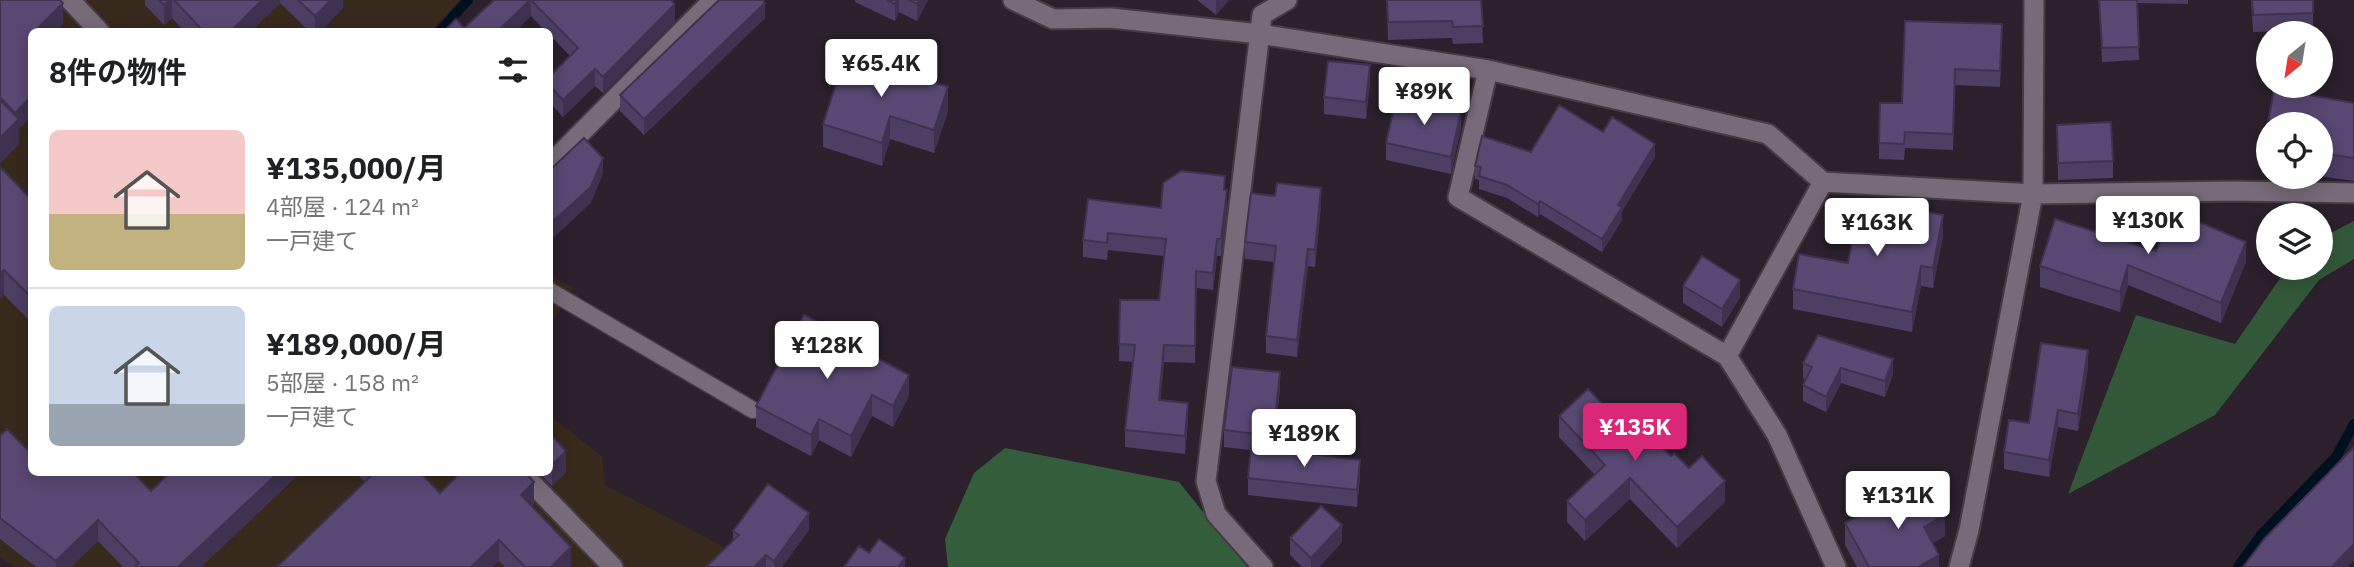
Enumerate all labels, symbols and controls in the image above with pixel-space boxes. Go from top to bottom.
north arrow [2256,21,2333,98]
map controls [2256,21,2333,280]
pin: ¥65.4K [824,40,938,99]
text: ¥65.4K [841,47,921,77]
icon: filters [494,51,532,89]
text: 8件の物件 [49,52,187,91]
pin: ¥89K [1383,68,1465,127]
text: ¥89K [1395,75,1453,105]
button: locate [2256,112,2333,189]
text: ¥135,000/月 [266,148,447,187]
icon: home [105,158,189,242]
text: 4部屋 · 124 m² [266,191,419,221]
pin: ¥130K [2099,196,2197,256]
pin: ¥163K [1828,198,1926,258]
button: layers [2256,203,2333,280]
text: ¥130K [2112,204,2184,234]
text: ¥163K [1841,206,1913,236]
text: 一戸建て [266,225,358,255]
pin: ¥128K [778,322,876,381]
text: ¥189,000/月 [266,324,447,363]
text: ¥128K [791,329,863,359]
icon: home [105,334,189,418]
text: 5部屋 · 158 m² [266,367,419,397]
text: 一戸建て [266,401,358,431]
pin: ¥135K [1586,404,1684,463]
pin: ¥189K [1255,410,1353,469]
text: ¥135K [1599,411,1671,441]
text: ¥189K [1268,417,1340,447]
pin: ¥131K [1849,472,1947,531]
text: ¥131K [1862,479,1934,509]

